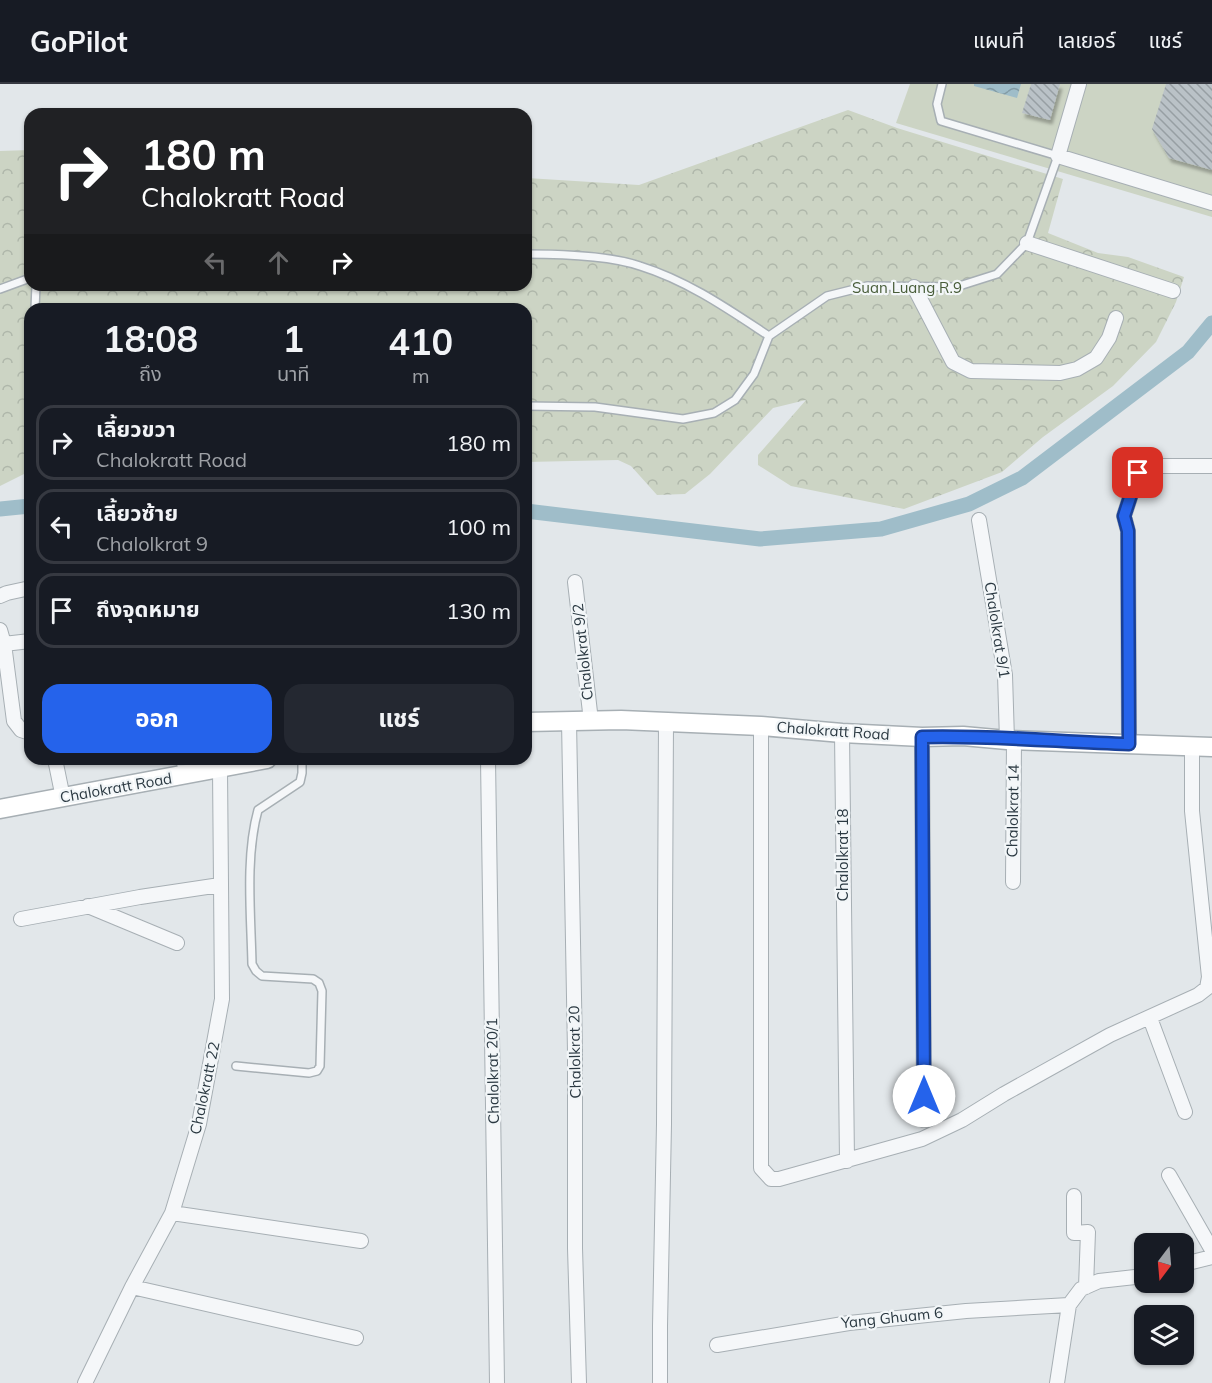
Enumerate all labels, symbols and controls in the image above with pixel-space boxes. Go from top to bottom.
text: GoPilot [30,24,128,59]
text: แผนที่ [973,27,1024,53]
text: เลเยอร์ [1057,27,1116,53]
text: แชร์ [1149,27,1182,53]
text: 180 m [141,128,266,181]
icon: right [42,132,120,210]
text: Chalokratt Road [141,180,345,214]
icon: left [199,246,232,279]
icon: ahead [262,246,295,279]
icon: right [325,246,358,279]
park label: Suan Luang R.9 [852,278,962,297]
text: 18:08 [103,316,198,361]
text: 1 [282,316,304,361]
text: 410 [388,319,453,364]
text: ถึง [139,361,162,386]
text: นาที [277,361,310,386]
text: m [412,363,430,388]
text: เลี้ยวขวา [96,415,176,443]
icon: right [45,426,78,459]
text: 180 m [446,429,511,457]
text: Chalokratt Road [96,447,247,472]
pin [1112,447,1163,498]
icon: arrive [1121,456,1154,489]
text: เลี้ยวซ้าย [96,499,178,527]
icon: left [45,510,78,543]
text: 100 m [446,513,511,541]
text: Chalolkrat 9 [96,531,208,556]
street label: Chalolkrat 9/1 [980,580,1014,679]
icon: arrive [45,594,78,627]
text: ถึงจุดหมาย [96,595,200,623]
text: 130 m [446,597,511,625]
street label: Chalolkrat 9/2 [568,603,597,701]
button: ออก [42,684,272,753]
button: แชร์ [284,684,514,753]
street label: Chalokratt Road [776,717,890,744]
street label: Chalolkrat 14 [1002,764,1023,858]
street label: Chalokratt Road [58,768,173,807]
street label: Chalolkrat 18 [833,808,852,902]
street label: Chalolkrat 20 [564,1005,585,1099]
street label: Chalolkrat 20/1 [482,1018,503,1124]
street label: Chalokratt 22 [185,1040,224,1136]
position arrow [892,1064,956,1128]
north arrow [1134,1233,1194,1293]
map controls [1134,1233,1194,1365]
street label: Yang Ghuam 6 [839,1303,944,1332]
button: layers [1134,1305,1194,1365]

